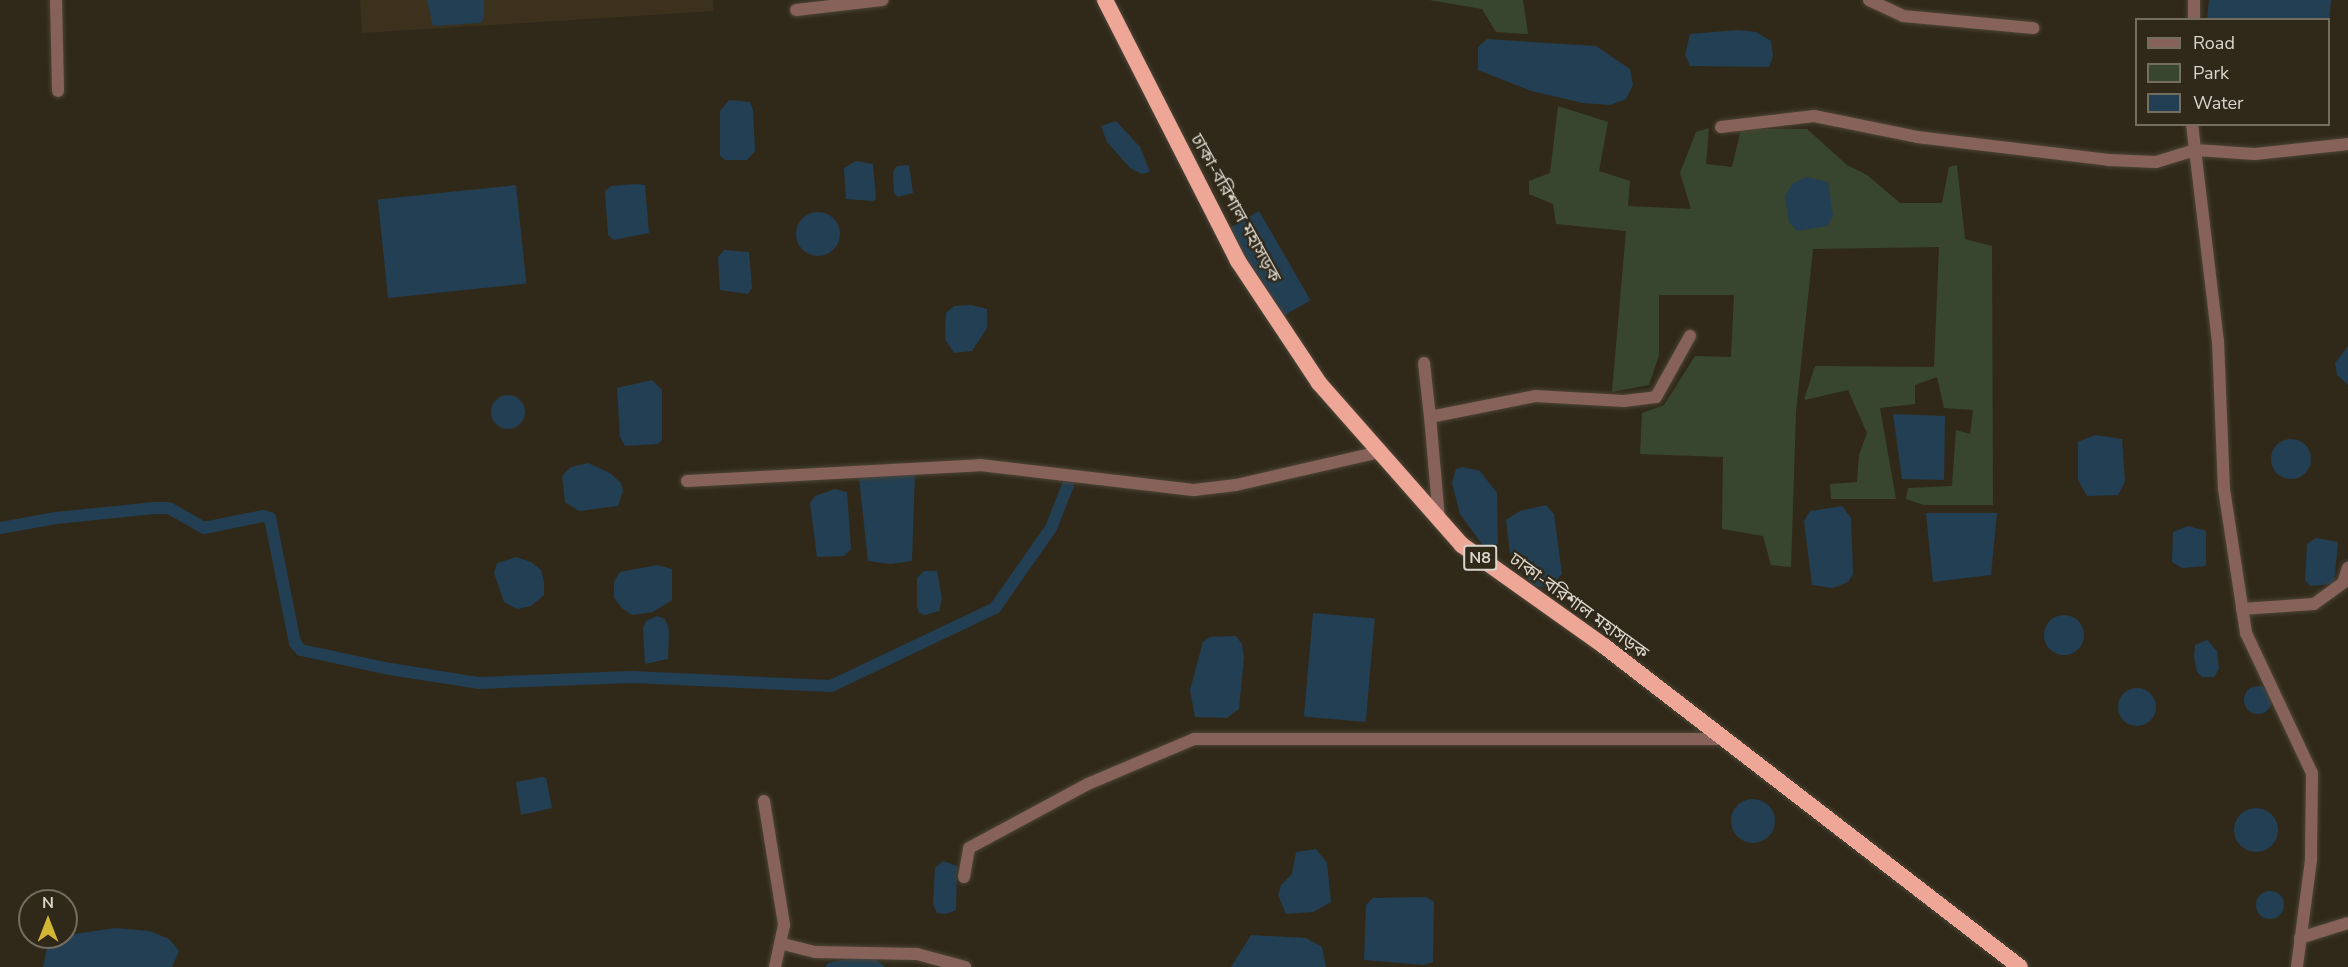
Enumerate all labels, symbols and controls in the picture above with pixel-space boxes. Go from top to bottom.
legend [2135,18,2330,126]
text: Road [2193,31,2235,55]
text: Park [2193,61,2229,85]
text: Water [2193,91,2244,115]
street label: ঢাকা-বরিশাল মহাসড়ক [1186,130,1286,286]
road number: N8 [1462,545,1498,571]
street label: ঢাকা-বরিশাল মহাসড়ক [1505,548,1653,664]
north arrow [18,889,78,949]
text: N [42,892,54,914]

